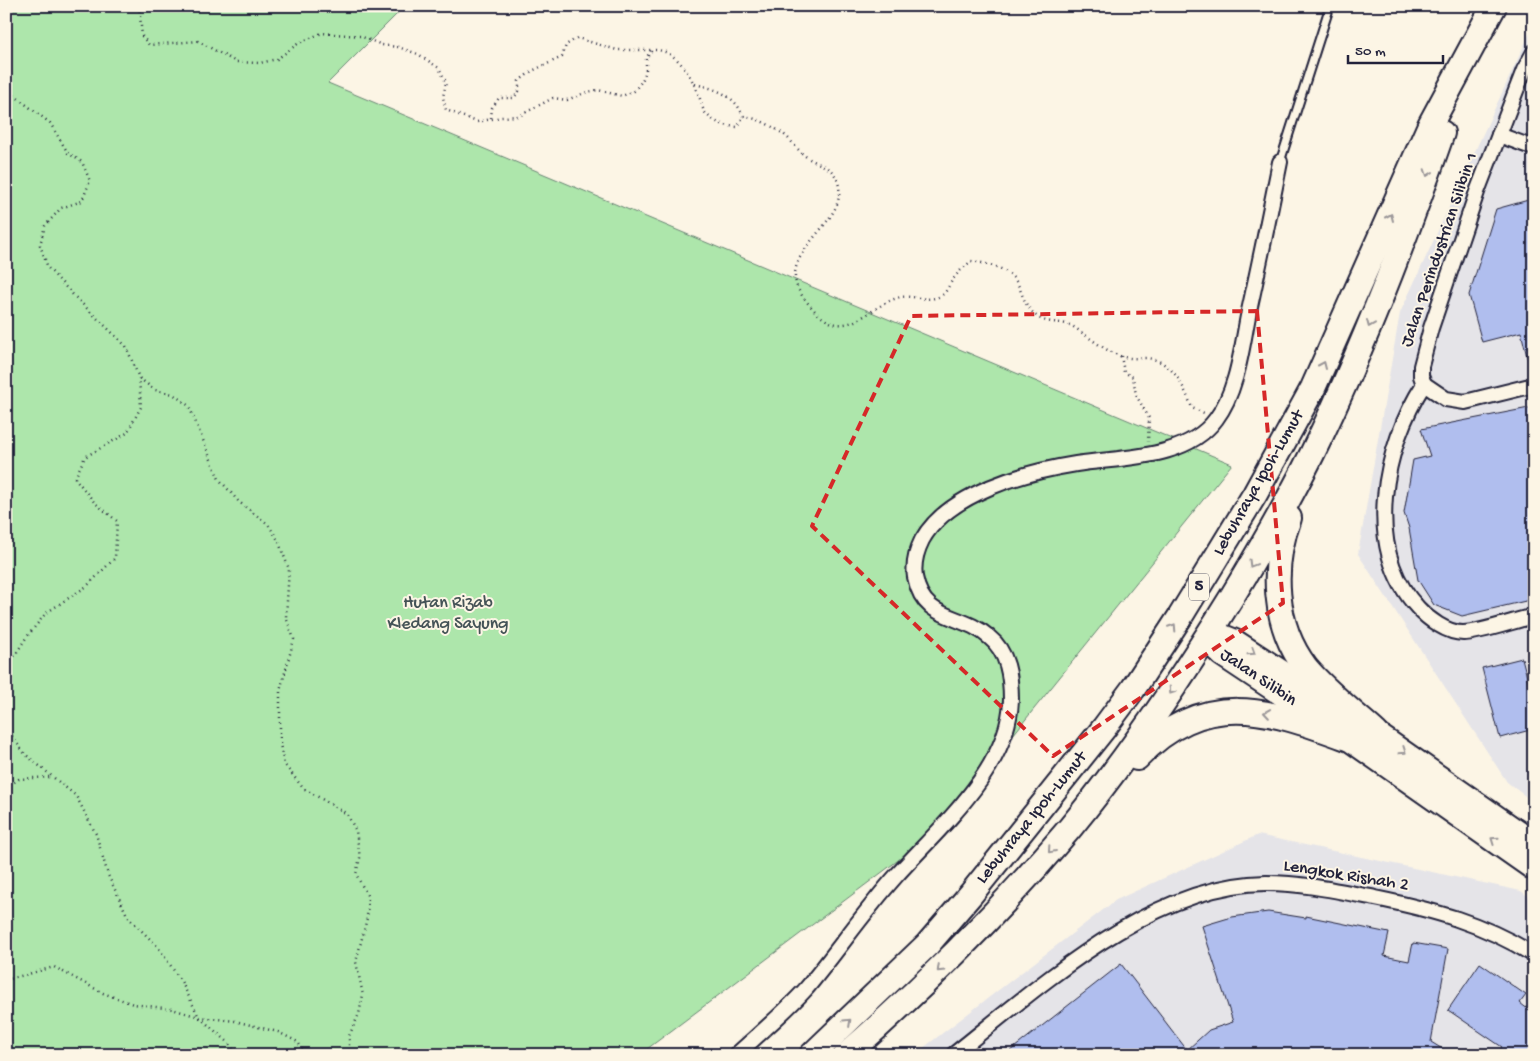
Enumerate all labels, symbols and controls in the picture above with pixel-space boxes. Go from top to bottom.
scale bar [1348,32,1442,64]
text: 50 m [1355,43,1386,61]
street label: Jalan Perindustrian Silibin 1 [1397,150,1483,350]
one-way arrow [1424,168,1434,176]
one-way arrow [1384,213,1395,222]
one-way arrow [1365,319,1376,328]
one-way arrow [1317,361,1328,370]
street label: Lebuhraya Ipoh-Lumut [1209,405,1310,559]
one-way arrow [1248,558,1258,567]
road number: 5 [1189,574,1209,600]
park label: Hutan Rizab Kledang Sayung [387,593,509,635]
one-way arrow [1167,624,1177,633]
street label: Jalan Silibin [1215,645,1301,712]
one-way arrow [1247,646,1256,656]
one-way arrow [1169,685,1178,694]
one-way arrow [1263,708,1272,718]
one-way arrow [1397,745,1406,754]
street label: Lebuhraya Ipoh-Lumut [972,746,1093,889]
one-way arrow [1491,837,1500,846]
one-way arrow [1048,844,1057,853]
street label: Lengkok Rishah 2 [1282,856,1410,896]
one-way arrow [937,963,946,972]
one-way arrow [843,1019,852,1028]

